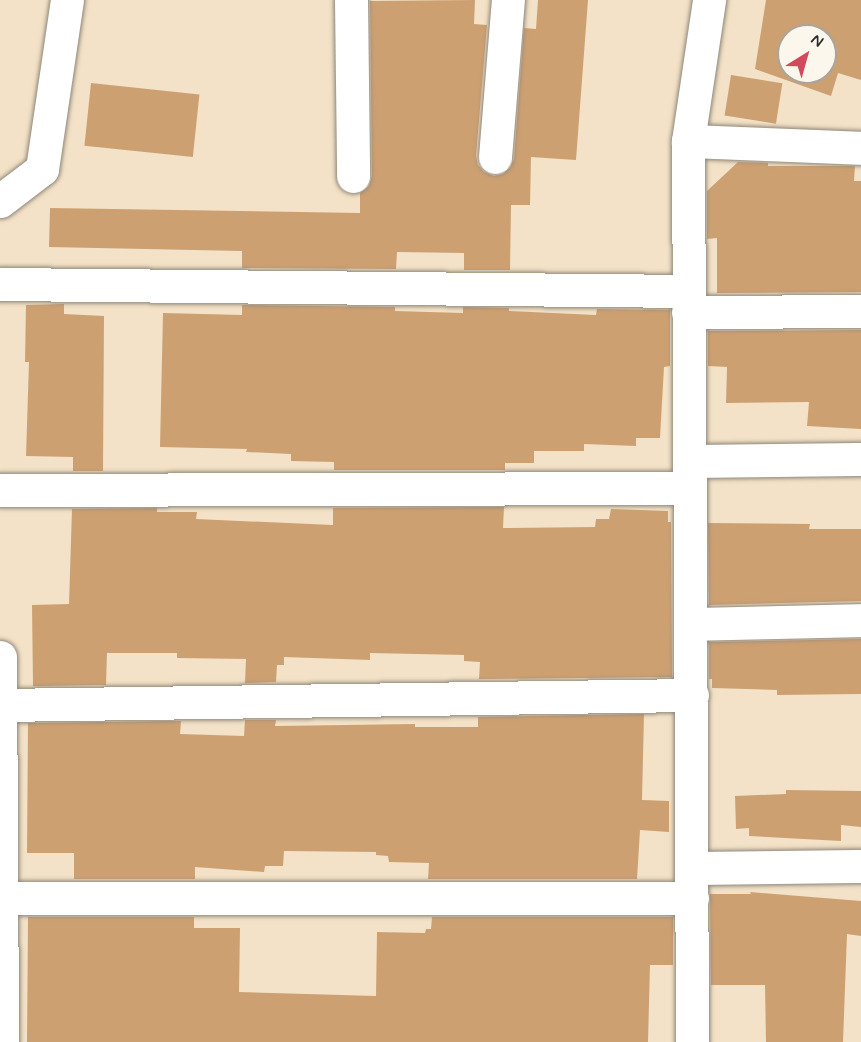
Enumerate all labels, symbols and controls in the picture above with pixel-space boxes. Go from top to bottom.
north arrow [777,24,837,84]
text: N [806,29,828,52]

